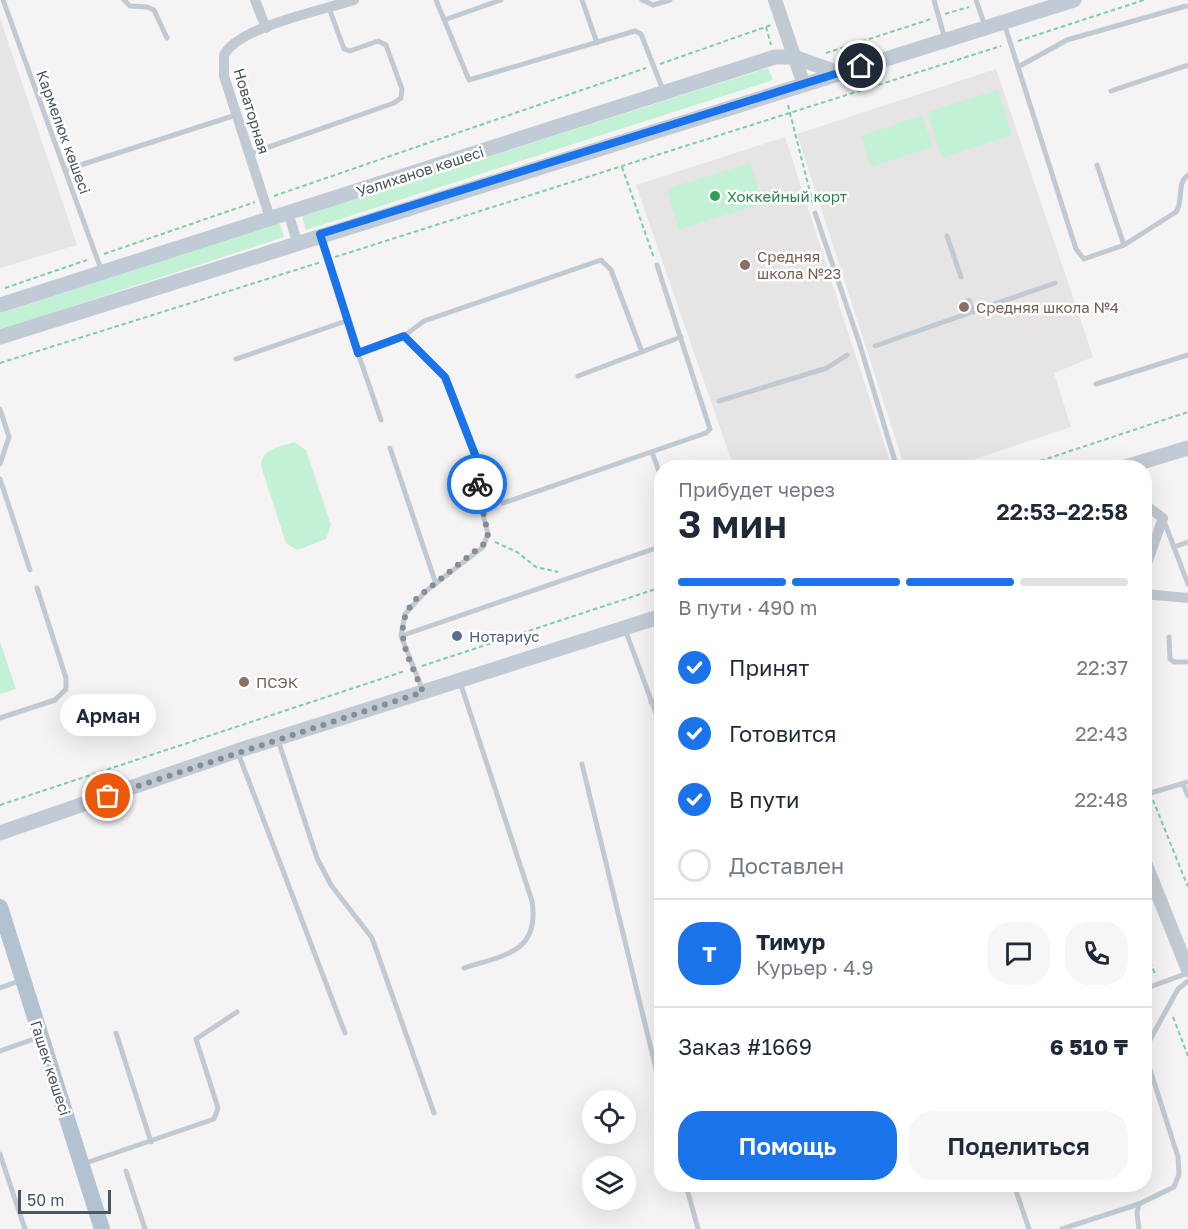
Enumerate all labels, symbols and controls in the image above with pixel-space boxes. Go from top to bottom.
pin [835,40,886,91]
icon: home [844,49,877,82]
street label: Новаторная [230,66,274,156]
street label: Кармелюк көшесі [33,68,95,196]
street label: Уәлиханов көшесі [354,142,486,200]
place label: Хоккейный корт [727,187,848,205]
marker: Хоккейный корт [708,189,722,203]
place label: Средняя школа №23 [757,247,841,282]
marker: Средняя школа №23 [738,258,752,272]
place label: Средняя школа №4 [976,298,1119,316]
marker: Средняя школа №4 [957,300,971,314]
courier [447,454,507,514]
icon: bike [461,468,494,501]
text: Прибудет через [678,477,835,501]
text: 22:53–22:58 [997,498,1128,525]
text: 3 мин [678,500,787,547]
text: В пути · 490 m [678,595,817,619]
place label: Нотариус [469,627,539,645]
marker: Нотариус [450,629,464,643]
icon: check [678,651,711,684]
text: Принят [729,654,809,681]
text: 22:37 [1077,655,1128,679]
place label: ПСЭК [256,673,299,691]
marker: ПСЭК [237,675,251,689]
callout: Арман [60,694,156,736]
text: Арман [76,703,140,727]
icon: check [678,717,711,750]
text: Готовится [729,720,837,747]
text: 22:43 [1075,721,1128,745]
pin [82,770,133,821]
icon: bag [91,779,124,812]
icon: check [678,783,711,816]
text: В пути [729,786,799,813]
text: 22:48 [1074,787,1128,811]
text: Доставлен [729,852,844,879]
button: chat [987,922,1050,985]
button: phone [1065,922,1128,985]
text: Тимур [756,928,825,955]
text: Т [702,940,717,967]
text: Курьер · 4.9 [756,955,874,979]
street label: Гашек көшесі [27,1018,75,1118]
text: Заказ #1669 [678,1033,812,1060]
text: 6 510 ₸ [1050,1033,1128,1060]
map controls [582,1090,636,1210]
button: locate [582,1090,636,1144]
button: Помощь [678,1111,897,1180]
button: Поделиться [909,1111,1128,1180]
button: layers [582,1156,636,1210]
scale bar [18,1187,111,1214]
text: 50 m [27,1190,64,1210]

